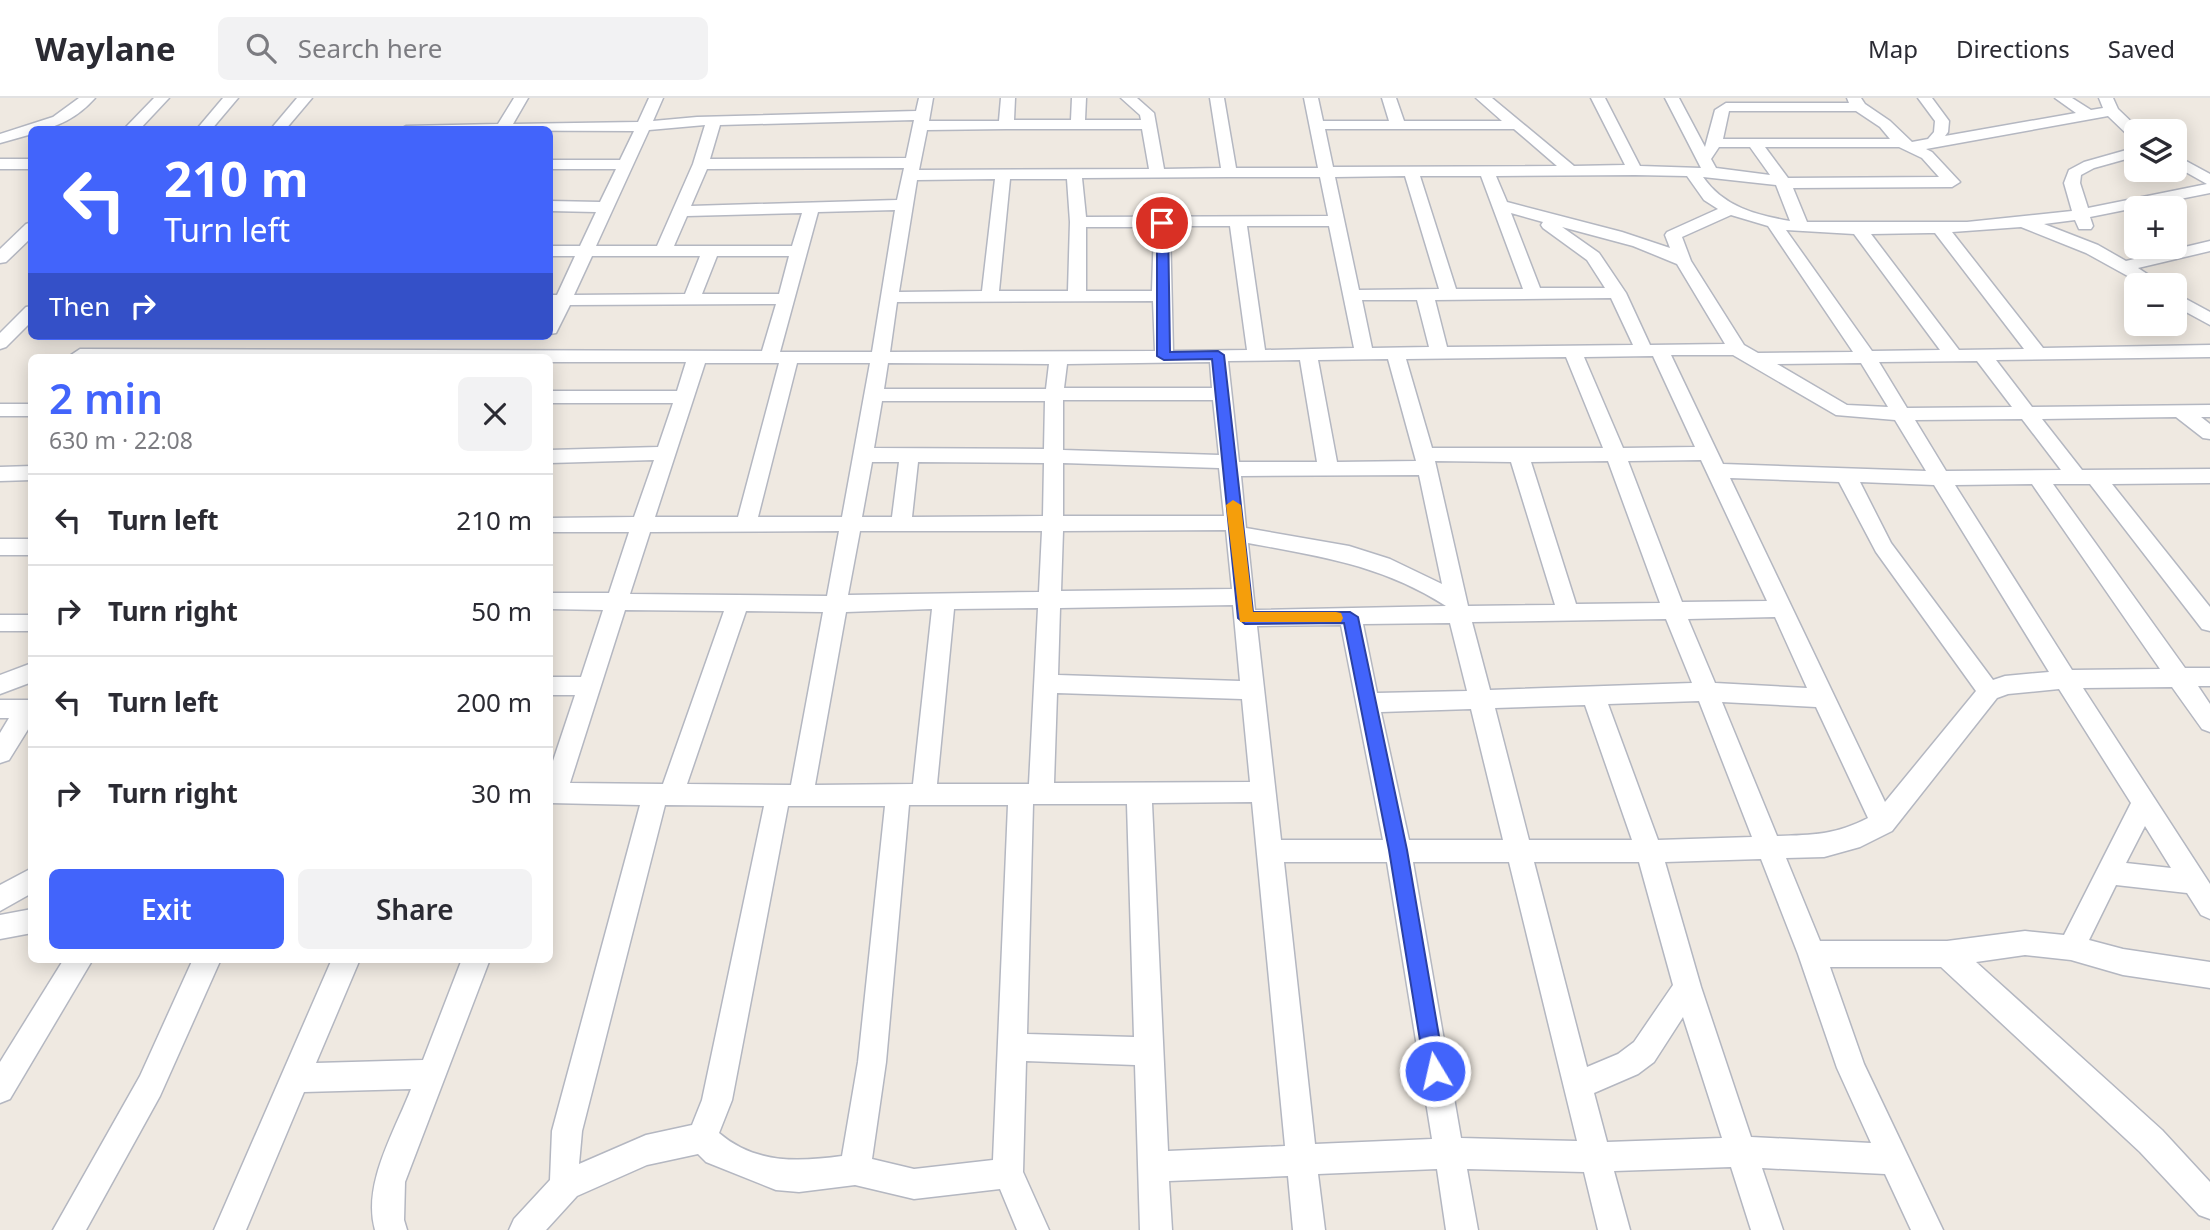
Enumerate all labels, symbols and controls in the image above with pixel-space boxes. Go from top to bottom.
search box [218,17,708,80]
text: Waylane [35,26,176,71]
icon: search [242,29,280,67]
text: Search here [298,30,442,66]
text: Map [1868,32,1918,65]
text: Directions [1956,32,2070,65]
text: Saved [2108,32,2175,65]
map controls [2124,119,2187,336]
button: layers [2124,119,2187,182]
text: 210 m [164,145,309,211]
icon: left [49,154,140,245]
pin [1132,193,1192,253]
button: + [2124,196,2187,259]
icon: arrive [1143,204,1181,242]
text: Turn left [164,208,290,251]
button: − [2124,273,2187,336]
icon: right [124,287,162,325]
text: Then [49,288,110,324]
text: 2 min [49,369,163,426]
button: close [458,377,532,451]
text: 630 m · 22:08 [49,424,193,456]
icon: left [49,501,87,539]
text: Turn left [108,502,219,538]
text: 210 m [456,502,532,538]
icon: right [49,592,87,630]
text: Turn right [108,593,238,629]
text: 50 m [471,593,532,629]
icon: left [49,683,87,721]
text: Turn left [108,684,219,720]
text: 200 m [456,684,532,720]
icon: right [49,774,87,812]
text: Turn right [108,775,238,811]
text: 30 m [471,775,532,811]
button: Exit [49,869,284,949]
button: Share [298,869,532,949]
position arrow [1398,1034,1472,1108]

